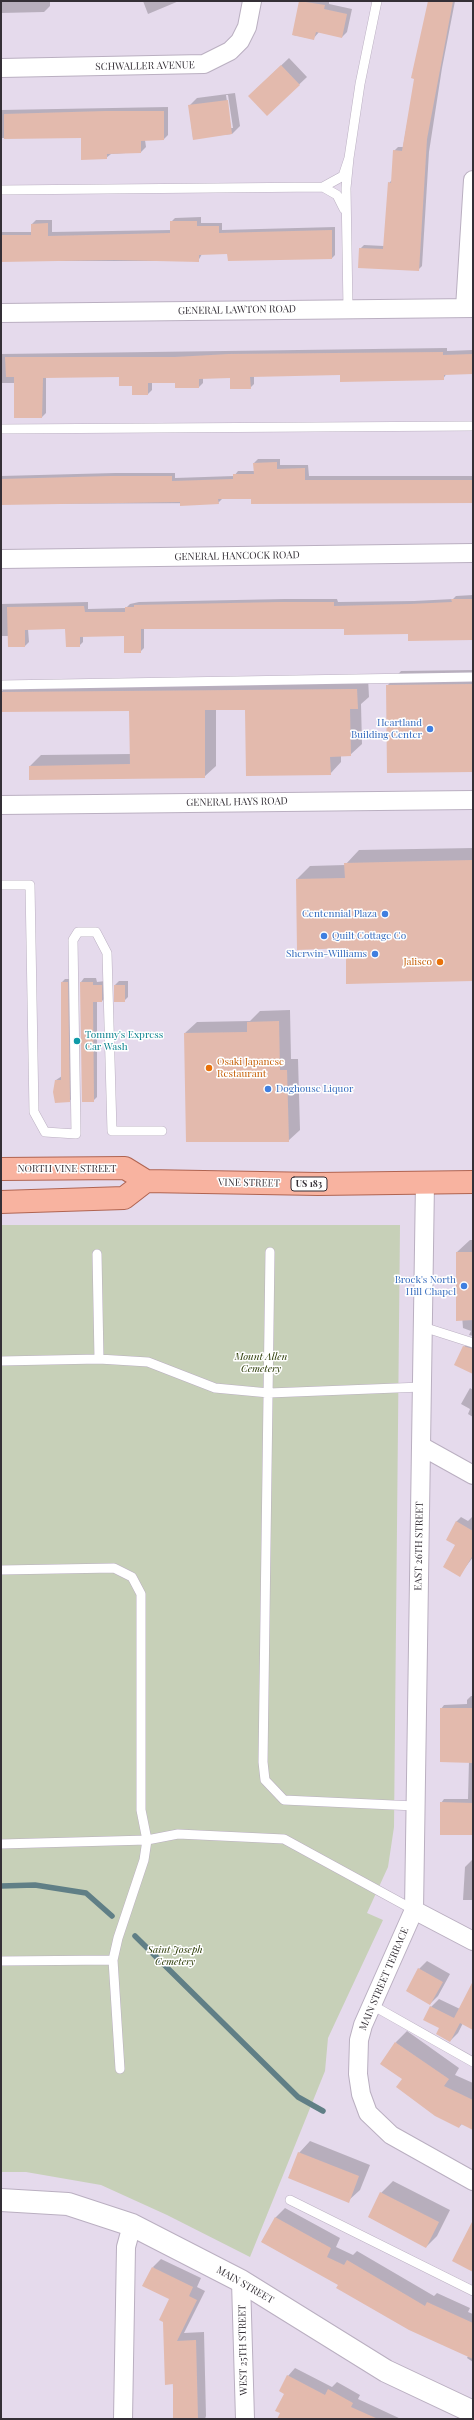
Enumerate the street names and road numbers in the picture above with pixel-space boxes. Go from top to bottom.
street label: SCHWALLER AVENUE [95,59,195,73]
street label: GENERAL LAWTON ROAD [178,303,296,317]
street label: GENERAL HANCOCK ROAD [174,549,300,563]
street label: GENERAL HAYS ROAD [186,795,288,809]
street label: NORTH VINE STREET [18,1163,116,1175]
street label: VINE STREET [218,1176,280,1190]
road number: US 183 [291,1177,327,1191]
street label: EAST 26TH STREET [412,1501,426,1591]
street label: MAIN STREET TERRACE [357,1925,411,2033]
street label: MAIN STREET [214,2264,276,2306]
street label: WEST 25TH STREET [236,2304,250,2396]

